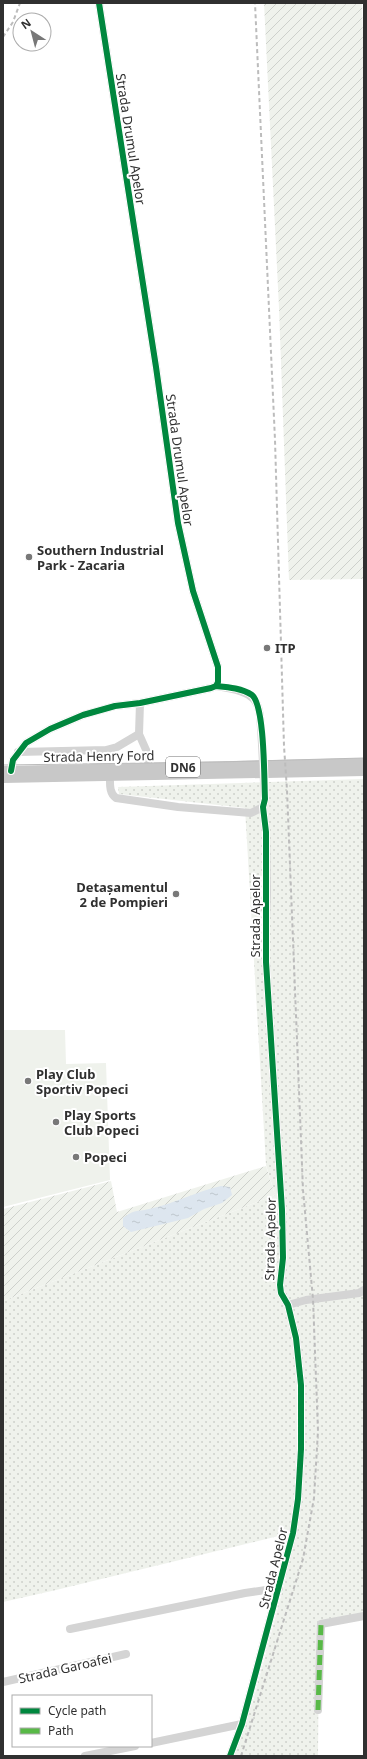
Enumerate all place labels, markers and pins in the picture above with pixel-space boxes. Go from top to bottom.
place label: Southern Industrial Park - Zacaria [37,541,164,574]
marker: Southern Industrial Park - Zacaria [24,552,34,562]
place label: ITP [275,639,296,657]
marker: ITP [262,643,272,653]
place label: Detașamentul 2 de Pompieri [76,878,168,911]
marker: Detașamentul 2 de Pompieri [171,889,181,899]
place label: Play Club Sportiv Popeci [36,1065,129,1098]
marker: Play Club Sportiv Popeci [23,1076,33,1086]
place label: Play Sports Club Popeci [64,1106,139,1139]
marker: Play Sports Club Popeci [51,1117,61,1127]
place label: Popeci [84,1148,127,1166]
marker: Popeci [71,1152,81,1162]

